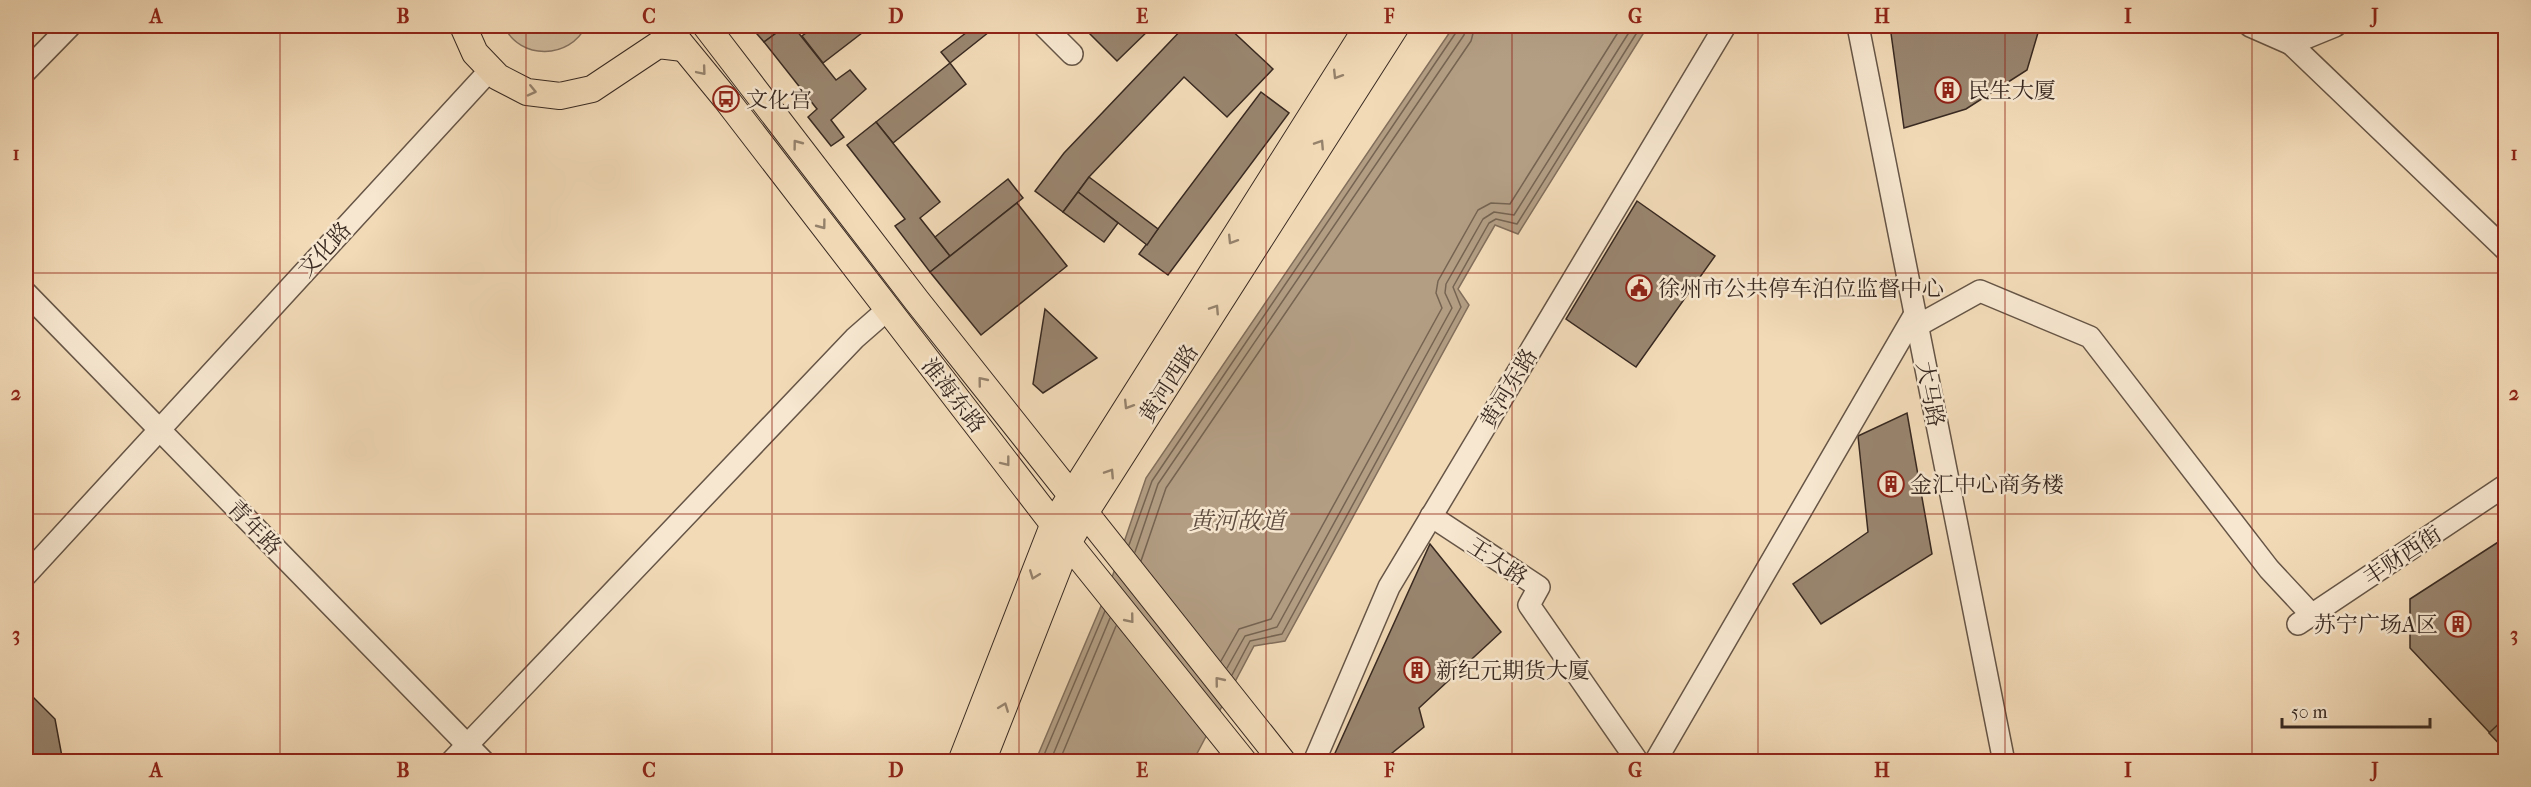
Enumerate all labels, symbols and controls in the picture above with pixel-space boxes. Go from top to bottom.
text: A [148,5,164,28]
text: B [396,5,410,28]
text: C [642,5,656,28]
text: D [888,5,904,28]
text: E [1136,5,1148,28]
text: F [1383,5,1395,28]
text: G [1628,5,1642,28]
text: H [1874,5,1890,28]
text: I [2124,5,2132,28]
text: J [2369,5,2379,28]
one-way arrow [695,64,706,75]
one-way arrow [1332,69,1344,79]
building icon: 民生大厦 [1933,75,1963,105]
place label: 民生大厦 [1968,78,2056,104]
one-way arrow [527,84,537,97]
bus stop icon: 文化宫 [711,84,741,114]
place label: 文化宫 [746,87,812,113]
one-way arrow [794,140,805,151]
one-way arrow [1313,140,1324,151]
text: 1 [12,142,20,165]
text: 1 [2510,142,2518,165]
street label: 文化路 [293,217,357,283]
one-way arrow [815,218,826,229]
one-way arrow [1228,234,1240,244]
public building icon: 徐州市公共停车泊位监督中心 [1624,273,1654,303]
place label: 徐州市公共停车泊位监督中心 [1658,276,1944,302]
one-way arrow [1208,304,1219,315]
street label: 黄河西路 [1134,340,1204,428]
street label: 黄河东路 [1475,344,1543,433]
street label: 淮海东路 [916,353,991,438]
street label: 大马路 [1911,359,1949,429]
one-way arrow [978,377,989,388]
text: 2 [11,382,21,405]
text: 2 [2509,382,2519,405]
one-way arrow [1125,398,1136,409]
one-way arrow [999,455,1010,466]
one-way arrow [1103,469,1115,479]
building icon: 金汇中心商务楼 [1876,469,1906,499]
place label: 金汇中心商务楼 [1910,472,2064,498]
street label: 青年路 [222,495,287,560]
water label: 黄河故道 [1189,507,1288,535]
street label: 丰财西街 [2359,521,2447,591]
street label: 王大路 [1463,533,1532,591]
one-way arrow [1029,568,1041,579]
building icon: 苏宁广场A区 [2443,609,2473,639]
place label: 苏宁广场A区 [2314,612,2438,638]
one-way arrow [1123,613,1134,624]
text: 3 [12,623,20,646]
text: 3 [2510,623,2518,646]
building icon: 新纪元期货大厦 [1402,655,1432,685]
place label: 新纪元期货大厦 [1436,658,1590,684]
one-way arrow [1216,677,1227,688]
scale bar [2282,691,2430,729]
one-way arrow [997,702,1009,713]
text: 50 m [2291,702,2328,723]
text: A [148,759,164,782]
text: B [396,759,410,782]
text: C [642,759,656,782]
text: D [888,759,904,782]
text: E [1136,759,1148,782]
text: F [1383,759,1395,782]
text: G [1628,759,1642,782]
text: H [1874,759,1890,782]
text: I [2124,759,2132,782]
text: J [2369,759,2379,782]

